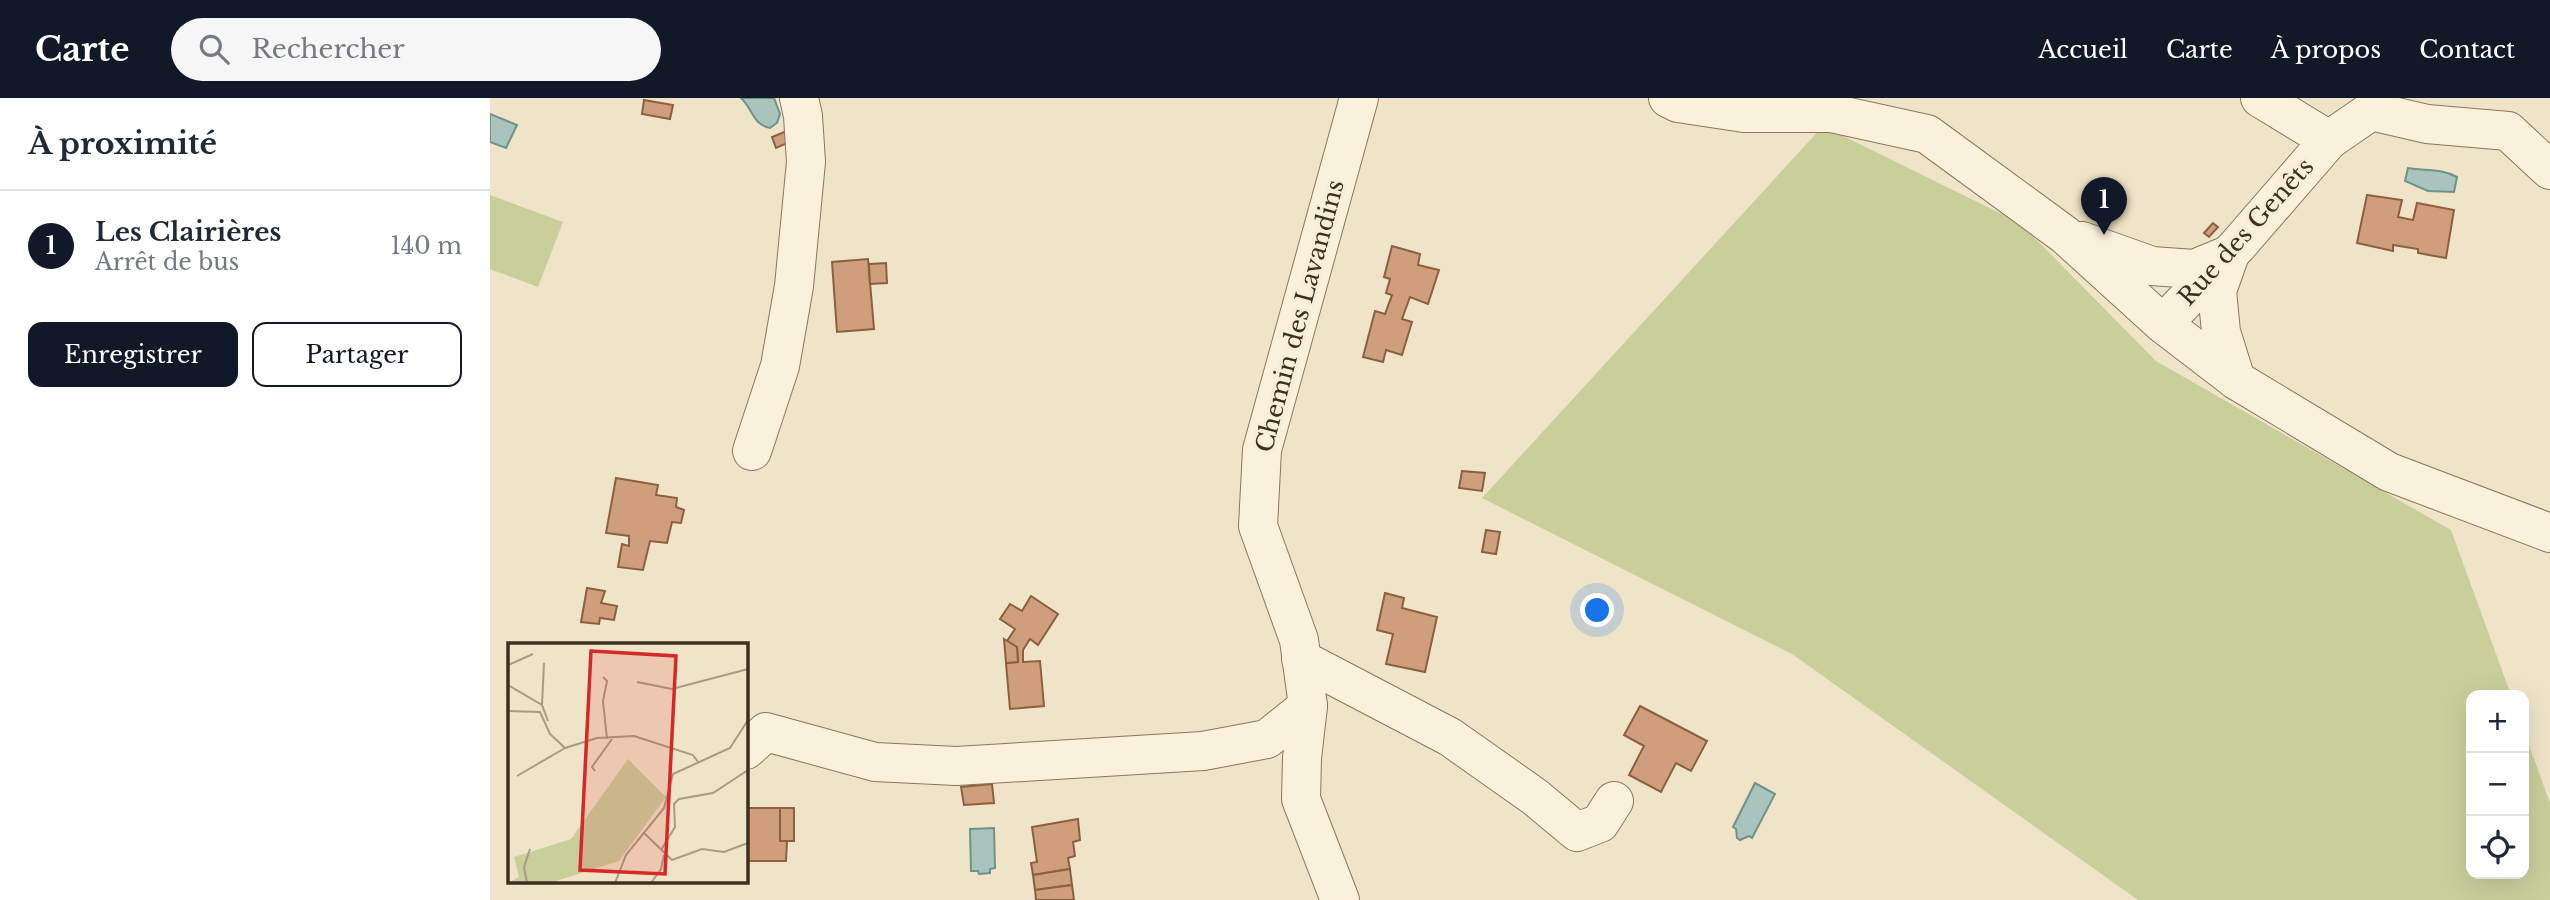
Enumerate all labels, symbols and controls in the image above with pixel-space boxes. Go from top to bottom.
search box [171,18,661,81]
text: Carte [35,29,129,70]
icon: search [195,30,233,68]
text: Rechercher [251,33,405,65]
text: Accueil [2038,35,2128,64]
text: Carte [2166,35,2233,64]
text: À propos [2271,35,2381,64]
text: Contact [2419,35,2515,64]
text: À proximité [28,125,217,162]
street label: Rue des Genêts [2172,152,2319,311]
street label: Chemin des Lavandins [1249,176,1350,455]
pin: 1 [2081,177,2127,235]
text: Les Clairières [95,216,281,248]
text: 1 [46,232,56,260]
text: 140 m [391,232,462,260]
text: Arrêt de bus [95,248,239,276]
button: Enregistrer [28,322,238,387]
button: Partager [252,322,462,387]
your location [1580,593,1614,627]
inset map [508,643,747,883]
map controls [2466,690,2529,879]
button: + [2466,690,2529,753]
button: − [2466,753,2529,816]
button: locate [2466,816,2529,879]

